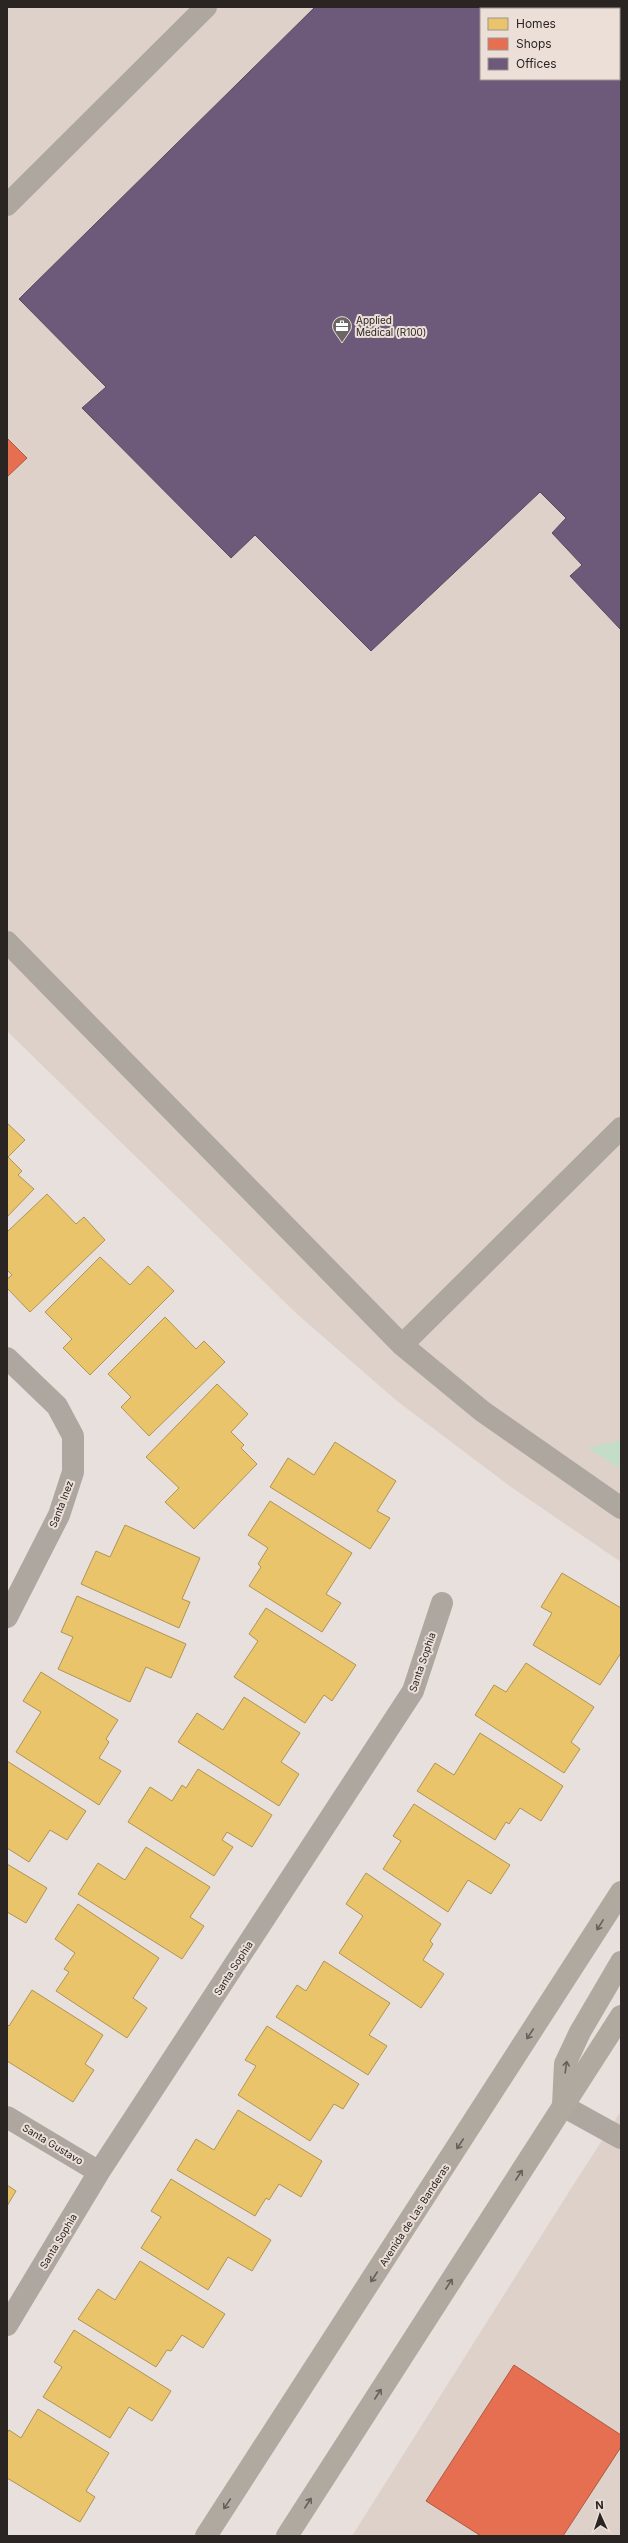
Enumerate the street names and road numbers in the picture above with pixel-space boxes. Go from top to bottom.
street label: Santa Inez [47,1479,75,1529]
street label: Santa Sophia [406,1631,438,1693]
street label: Santa Sophia [211,1939,255,1997]
street label: Santa Gustavo [21,2121,85,2167]
street label: Avenida de Las Banderas [377,2162,451,2268]
street label: Santa Sophia [37,2211,79,2271]

